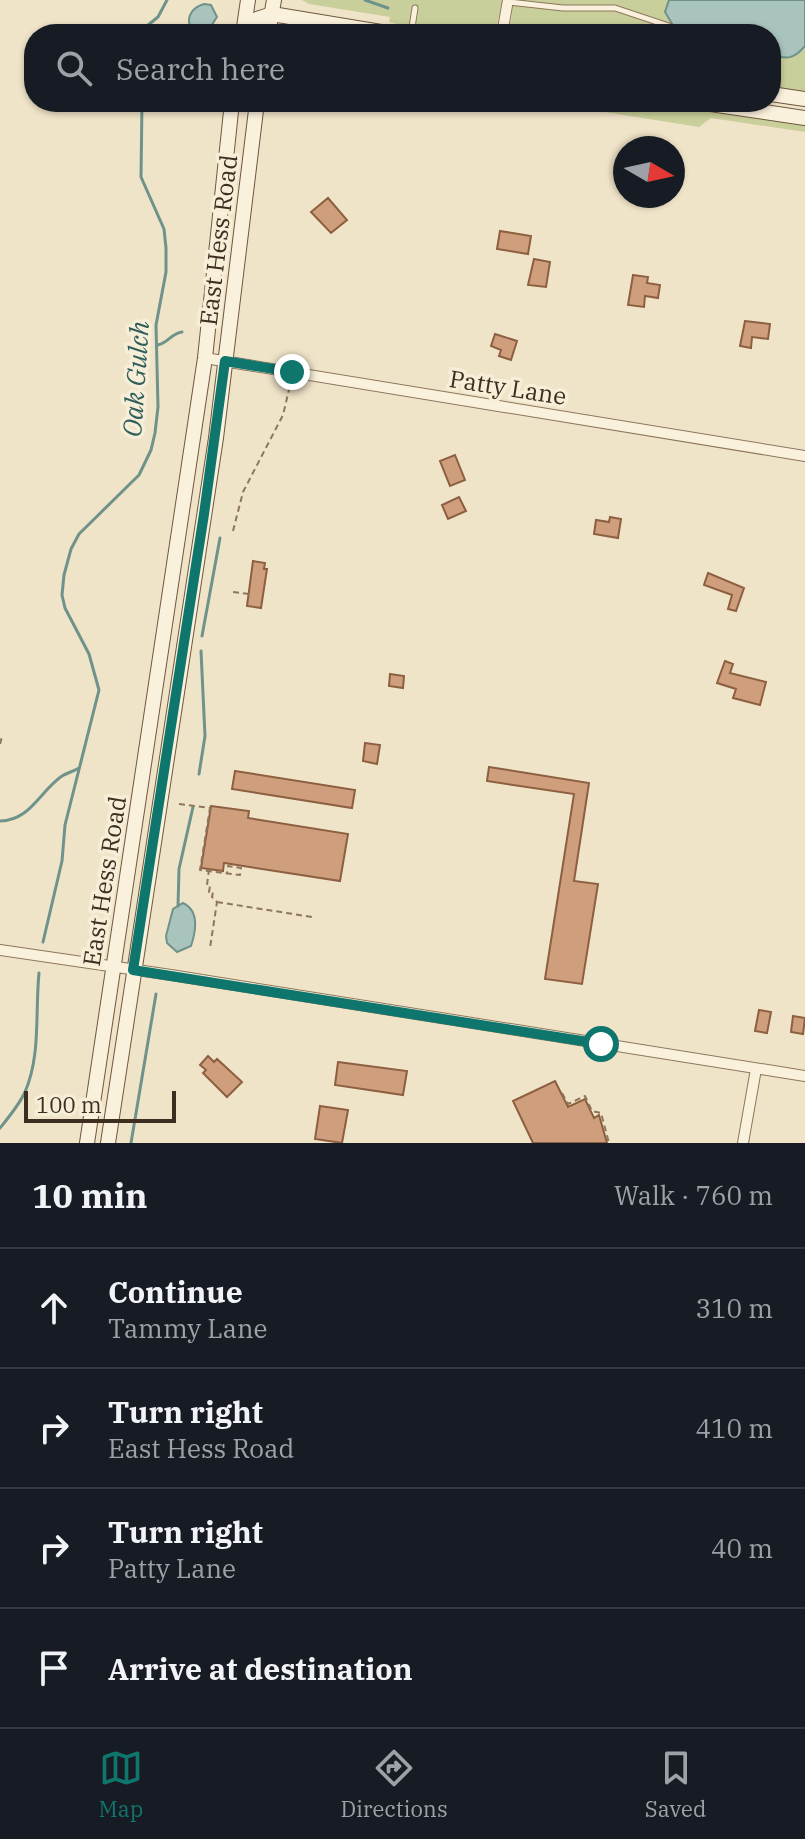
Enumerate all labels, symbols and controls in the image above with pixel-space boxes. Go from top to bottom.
search box [24,24,781,112]
icon: search [52,46,96,90]
text: Search here [116,49,285,88]
north arrow [613,136,685,208]
street label: East Hess Road [192,153,244,327]
water label: Oak Gulch [114,319,156,438]
route end [274,354,310,390]
street label: Patty Lane [447,362,569,412]
street label: East Hess Road [75,794,133,968]
route start [583,1026,619,1062]
scale bar [24,1087,176,1123]
text: 100 m [36,1090,102,1119]
text: 10 min [32,1173,148,1217]
text: Walk · 760 m [614,1178,773,1212]
text: Continue [108,1272,243,1311]
icon: ahead [32,1286,76,1330]
text: 310 m [695,1291,773,1325]
text: Tammy Lane [108,1311,267,1345]
text: Turn right [108,1392,263,1431]
icon: right [32,1406,76,1450]
text: 410 m [695,1411,773,1445]
text: East Hess Road [108,1431,294,1465]
text: Turn right [108,1512,263,1551]
icon: right [32,1526,76,1570]
text: 40 m [711,1531,773,1565]
text: Patty Lane [108,1551,236,1585]
icon: arrive [32,1646,76,1690]
text: Arrive at destination [108,1649,413,1688]
tab: Map [99,1746,143,1823]
tab: Directions [340,1746,448,1823]
tab: Saved [645,1746,706,1823]

